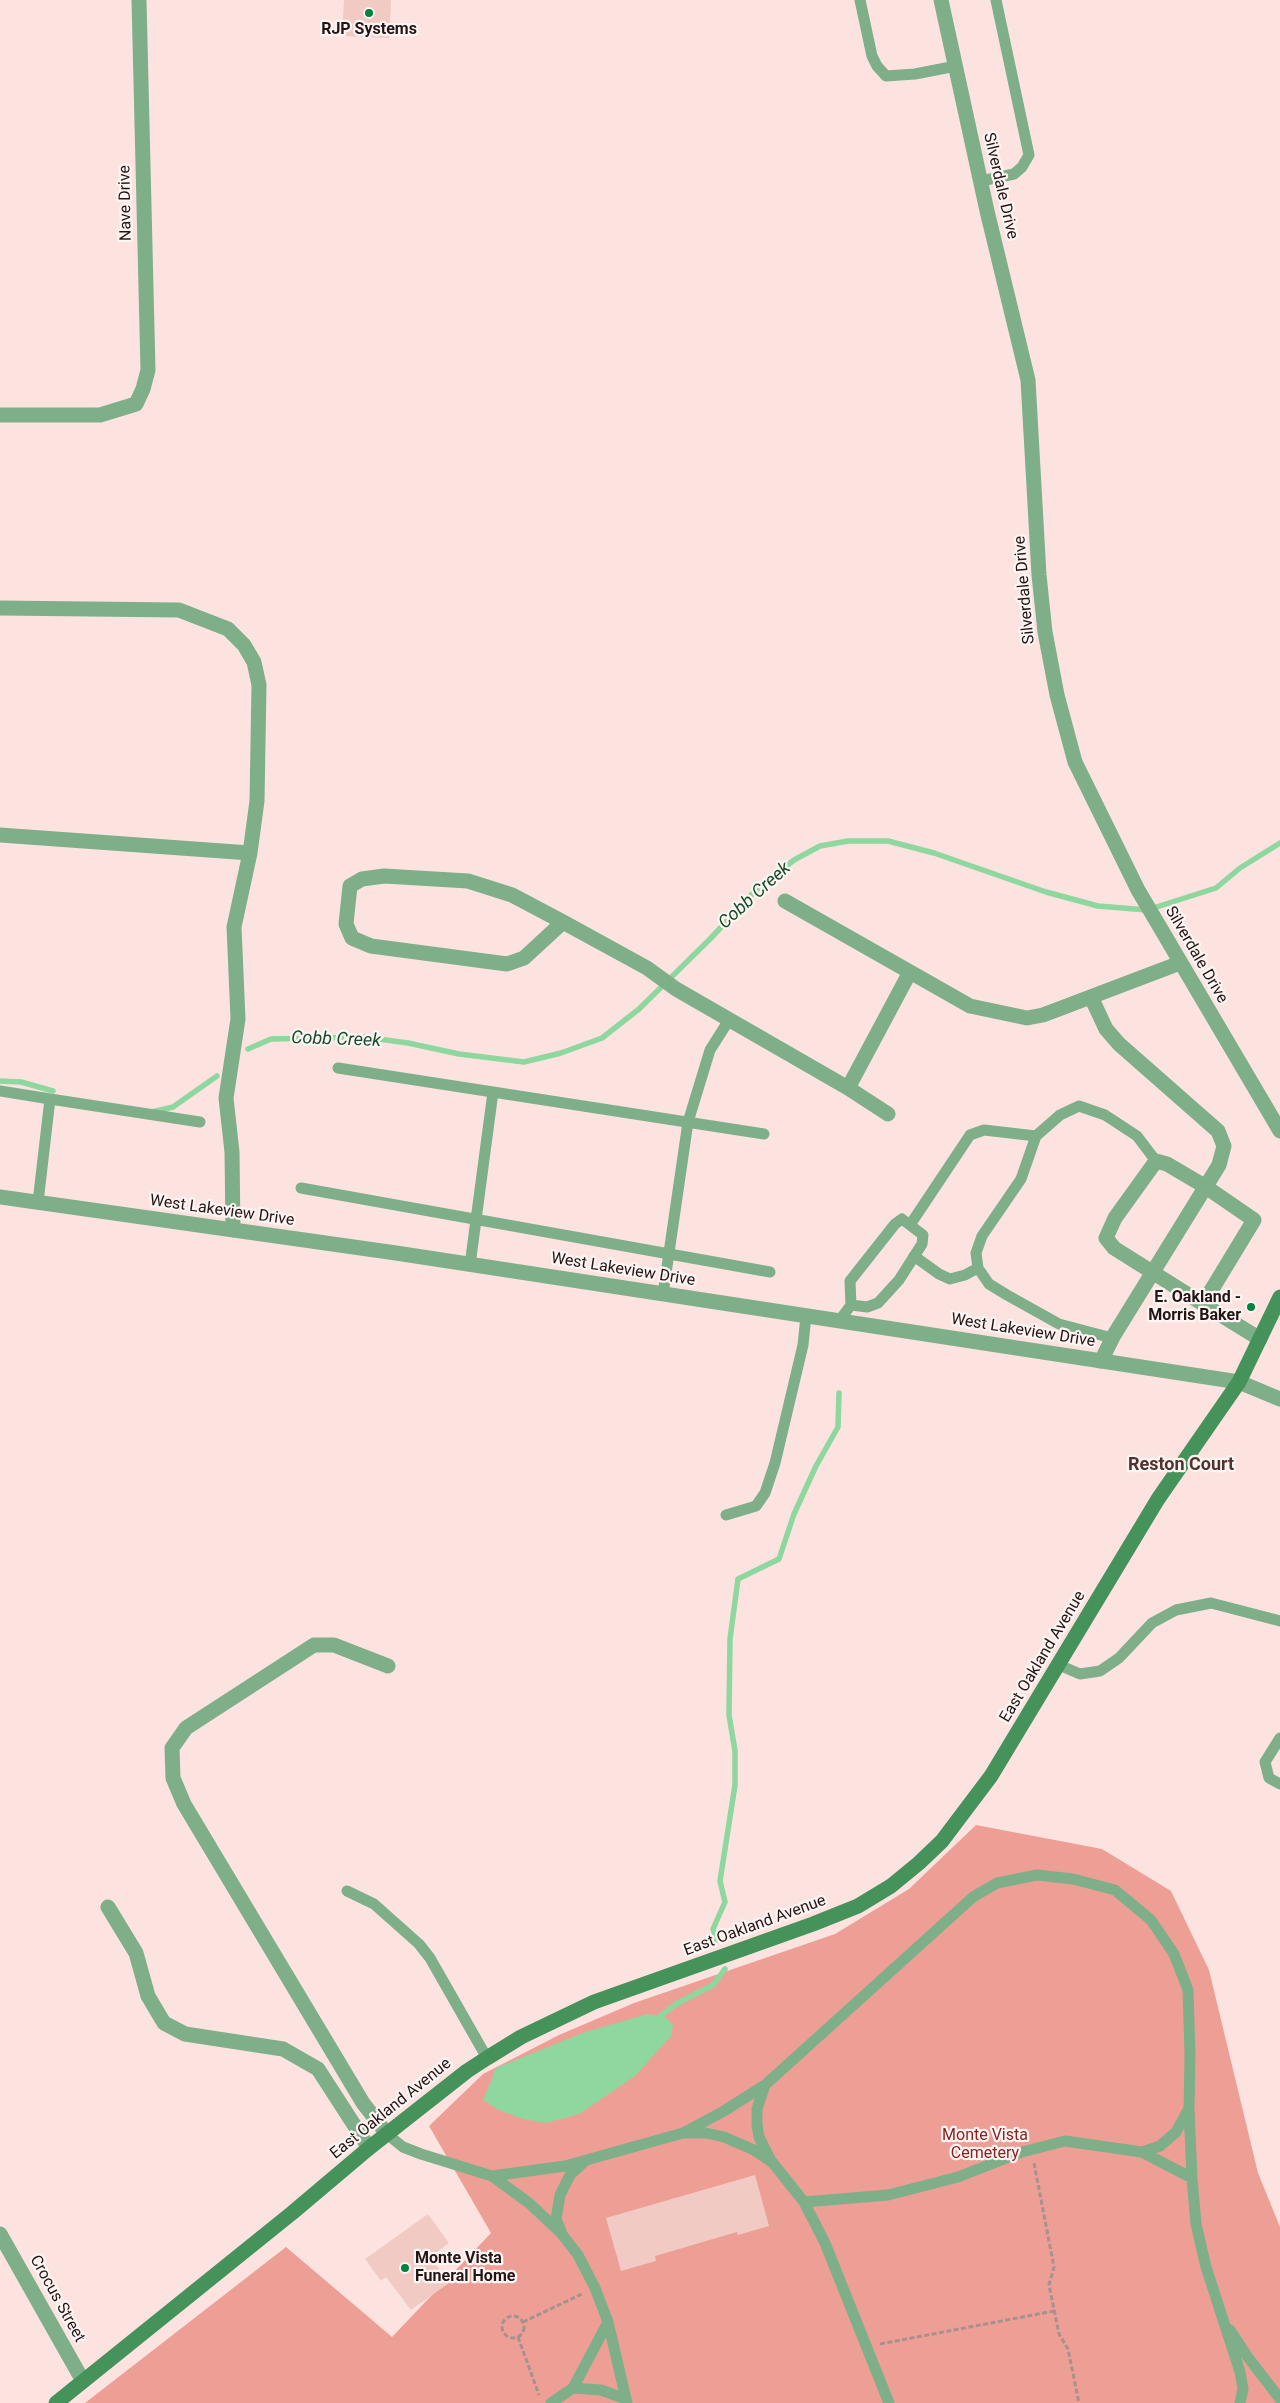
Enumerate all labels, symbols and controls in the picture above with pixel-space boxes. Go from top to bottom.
marker: RJP Systems [363,7,375,19]
place label: RJP Systems [321,20,417,40]
street label: Silverdale Drive [978,131,1022,241]
street label: Nave Drive [116,165,136,241]
street label: Silverdale Drive [1011,535,1039,645]
water label: Cobb Creek [714,858,796,934]
street label: Silverdale Drive [1161,903,1231,1007]
water label: Cobb Creek [291,1028,381,1052]
street label: West Lakeview Drive [149,1191,295,1231]
street label: West Lakeview Drive [550,1249,696,1291]
place label: E. Oakland - Morris Baker [1148,1288,1241,1326]
marker: E. Oakland - Morris Baker [1245,1301,1257,1313]
street label: West Lakeview Drive [950,1310,1096,1352]
district label: Reston Court [1128,1454,1234,1476]
street label: East Oakland Avenue [996,1588,1090,1726]
street label: East Oakland Avenue [681,1891,829,1961]
street label: East Oakland Avenue [327,2054,455,2164]
park label: Monte Vista Cemetery [942,2126,1028,2164]
place label: Monte Vista Funeral Home [415,2249,515,2287]
street label: Crocus Street [25,2252,89,2346]
marker: Monte Vista Funeral Home [399,2262,411,2274]

